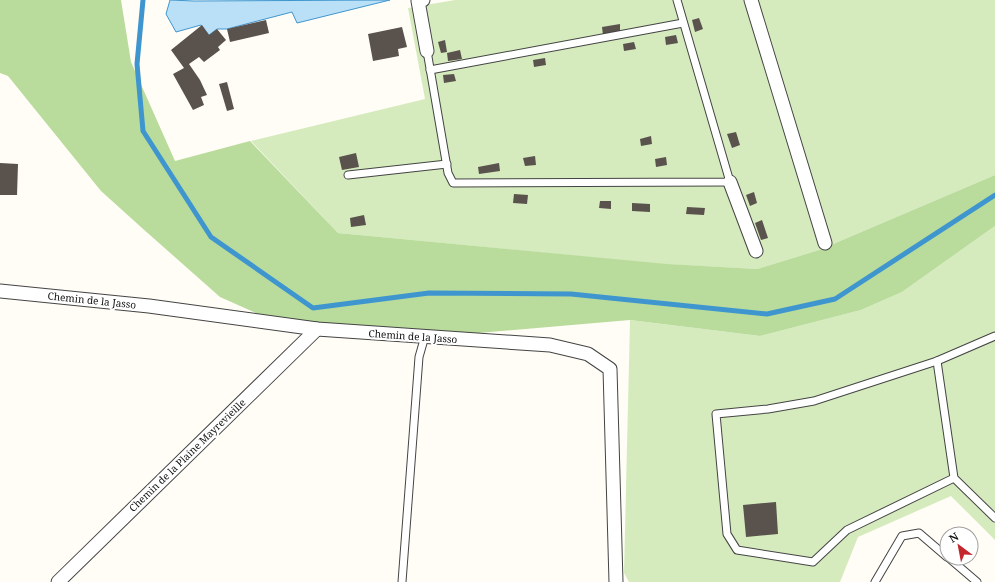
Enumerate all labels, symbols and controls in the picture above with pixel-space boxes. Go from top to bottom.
street label: Chemin de la Jasso [47,288,137,312]
street label: Chemin de la Jasso [368,326,458,346]
street label: Chemin de la Plaine Mayrevieille [126,395,248,515]
north arrow [939,526,979,566]
text: N [946,528,961,546]

